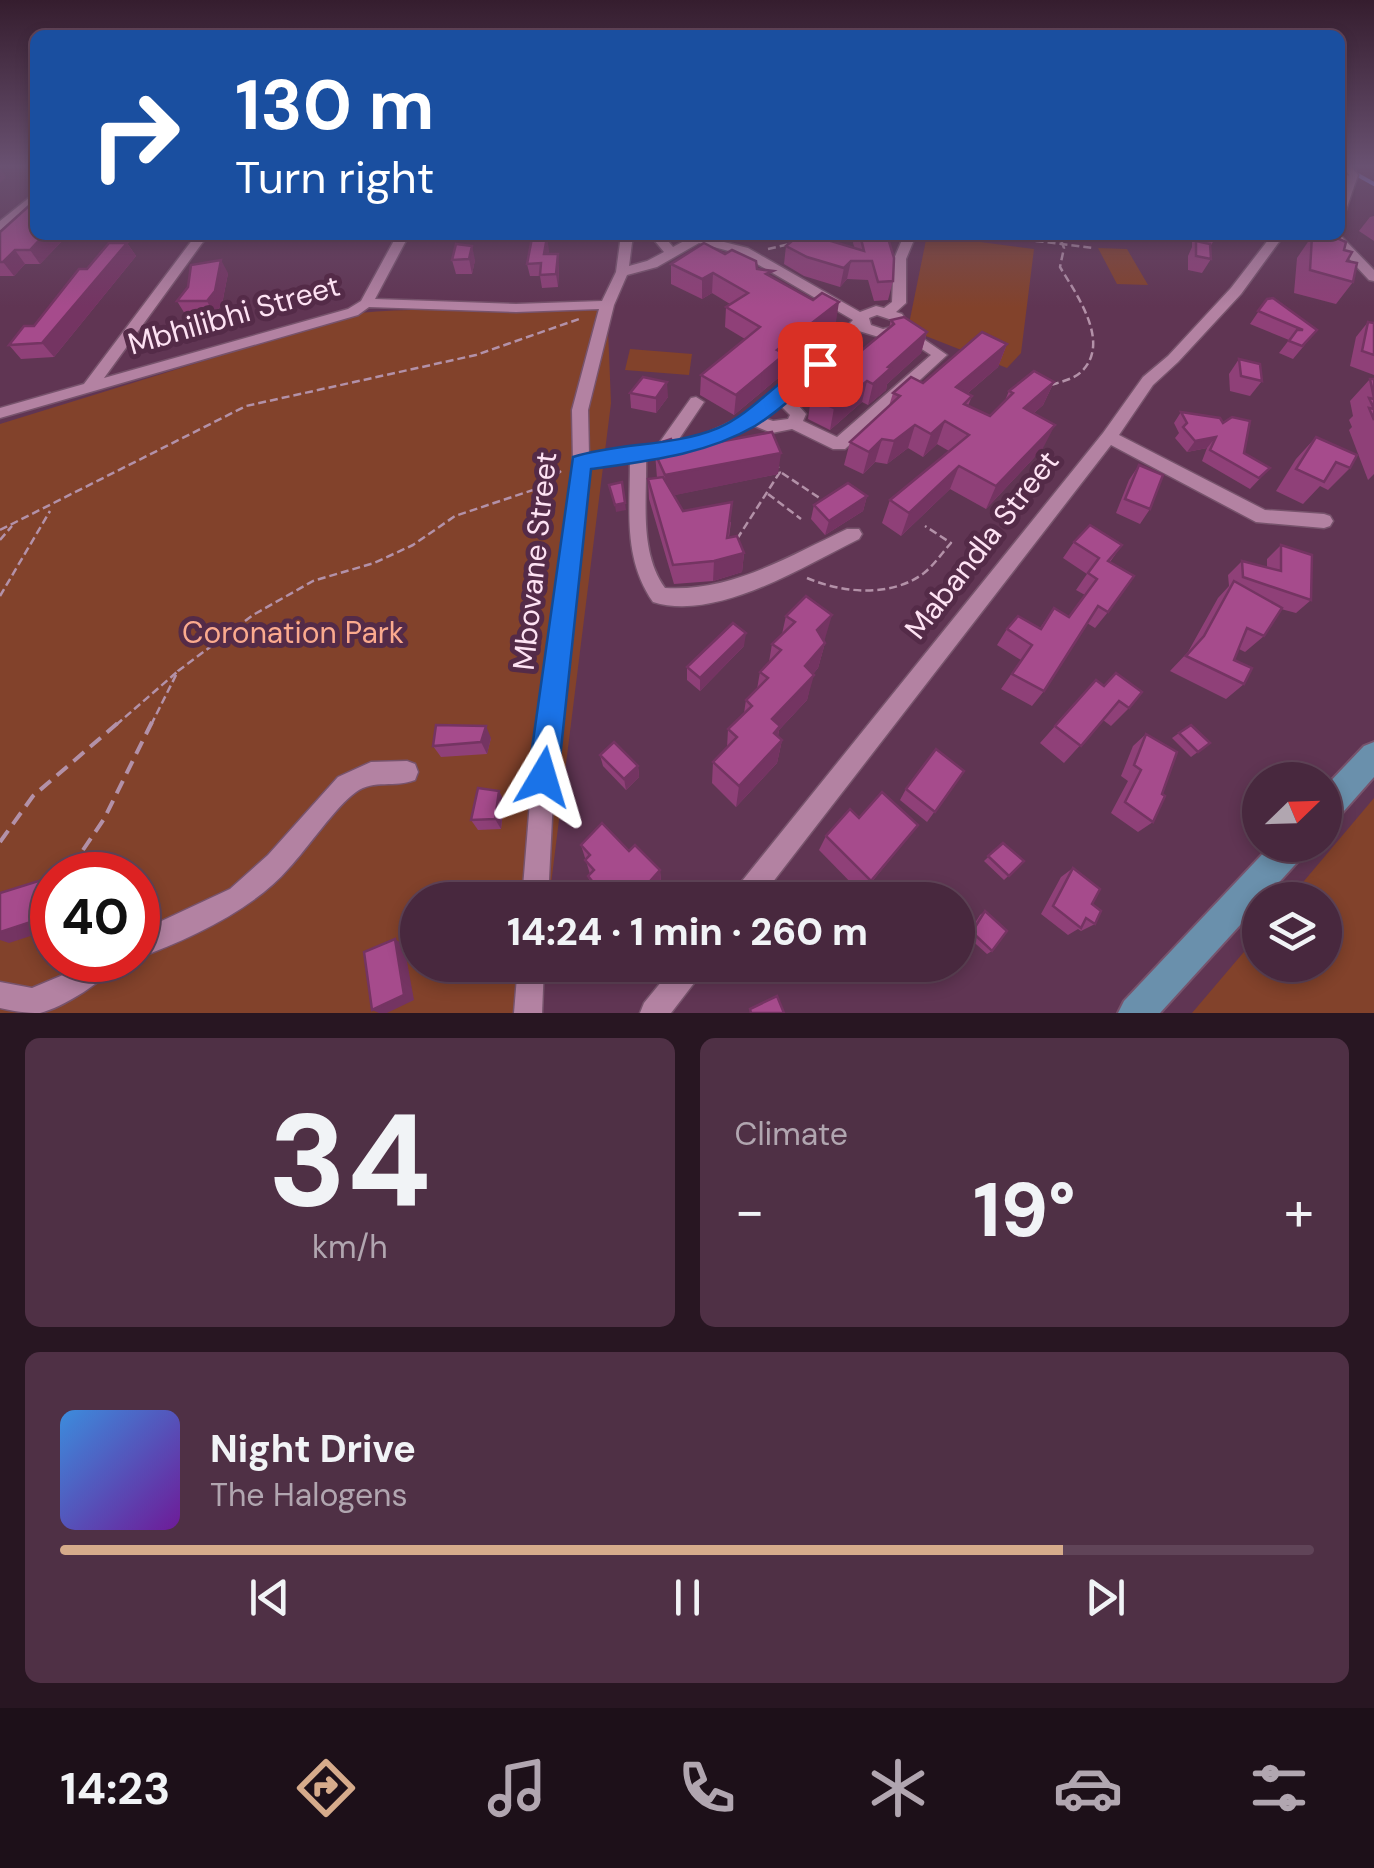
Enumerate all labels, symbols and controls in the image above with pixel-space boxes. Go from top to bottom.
text: 130 m [235,60,434,151]
icon: right [70,70,200,200]
text: Turn right [235,148,434,207]
street label: Mbhilibhi Street [123,266,344,363]
pin [778,322,863,407]
icon: arrive [793,337,848,392]
street label: Mabandla Street [896,443,1067,647]
street label: Mbovane Street [504,450,565,672]
park label: Coronation Park [182,613,404,652]
position arrow [491,725,595,829]
north arrow [1242,762,1342,862]
map controls [1242,762,1342,982]
speed limit sign: 40 [30,852,160,982]
button: layers [1242,882,1342,982]
text: 14:24 · 1 min · 260 m [507,907,868,957]
text: 34 [268,1076,431,1245]
text: Climate [735,1113,848,1155]
text: 19° [973,1162,1076,1259]
text: − [735,1175,765,1247]
text: + [1284,1175,1314,1247]
text: km/h [312,1226,388,1268]
text: Night Drive [210,1424,416,1474]
text: The Halogens [210,1474,408,1516]
icon: previous [242,1570,297,1625]
icon: pause [660,1570,715,1625]
icon: next [1078,1570,1133,1625]
icon: directions [291,1753,361,1823]
icon: music [482,1753,552,1823]
icon: phone [672,1753,742,1823]
icon: climate [863,1753,933,1823]
icon: car [1053,1753,1123,1823]
icon: filters [1244,1753,1314,1823]
text: 14:23 [60,1759,170,1818]

